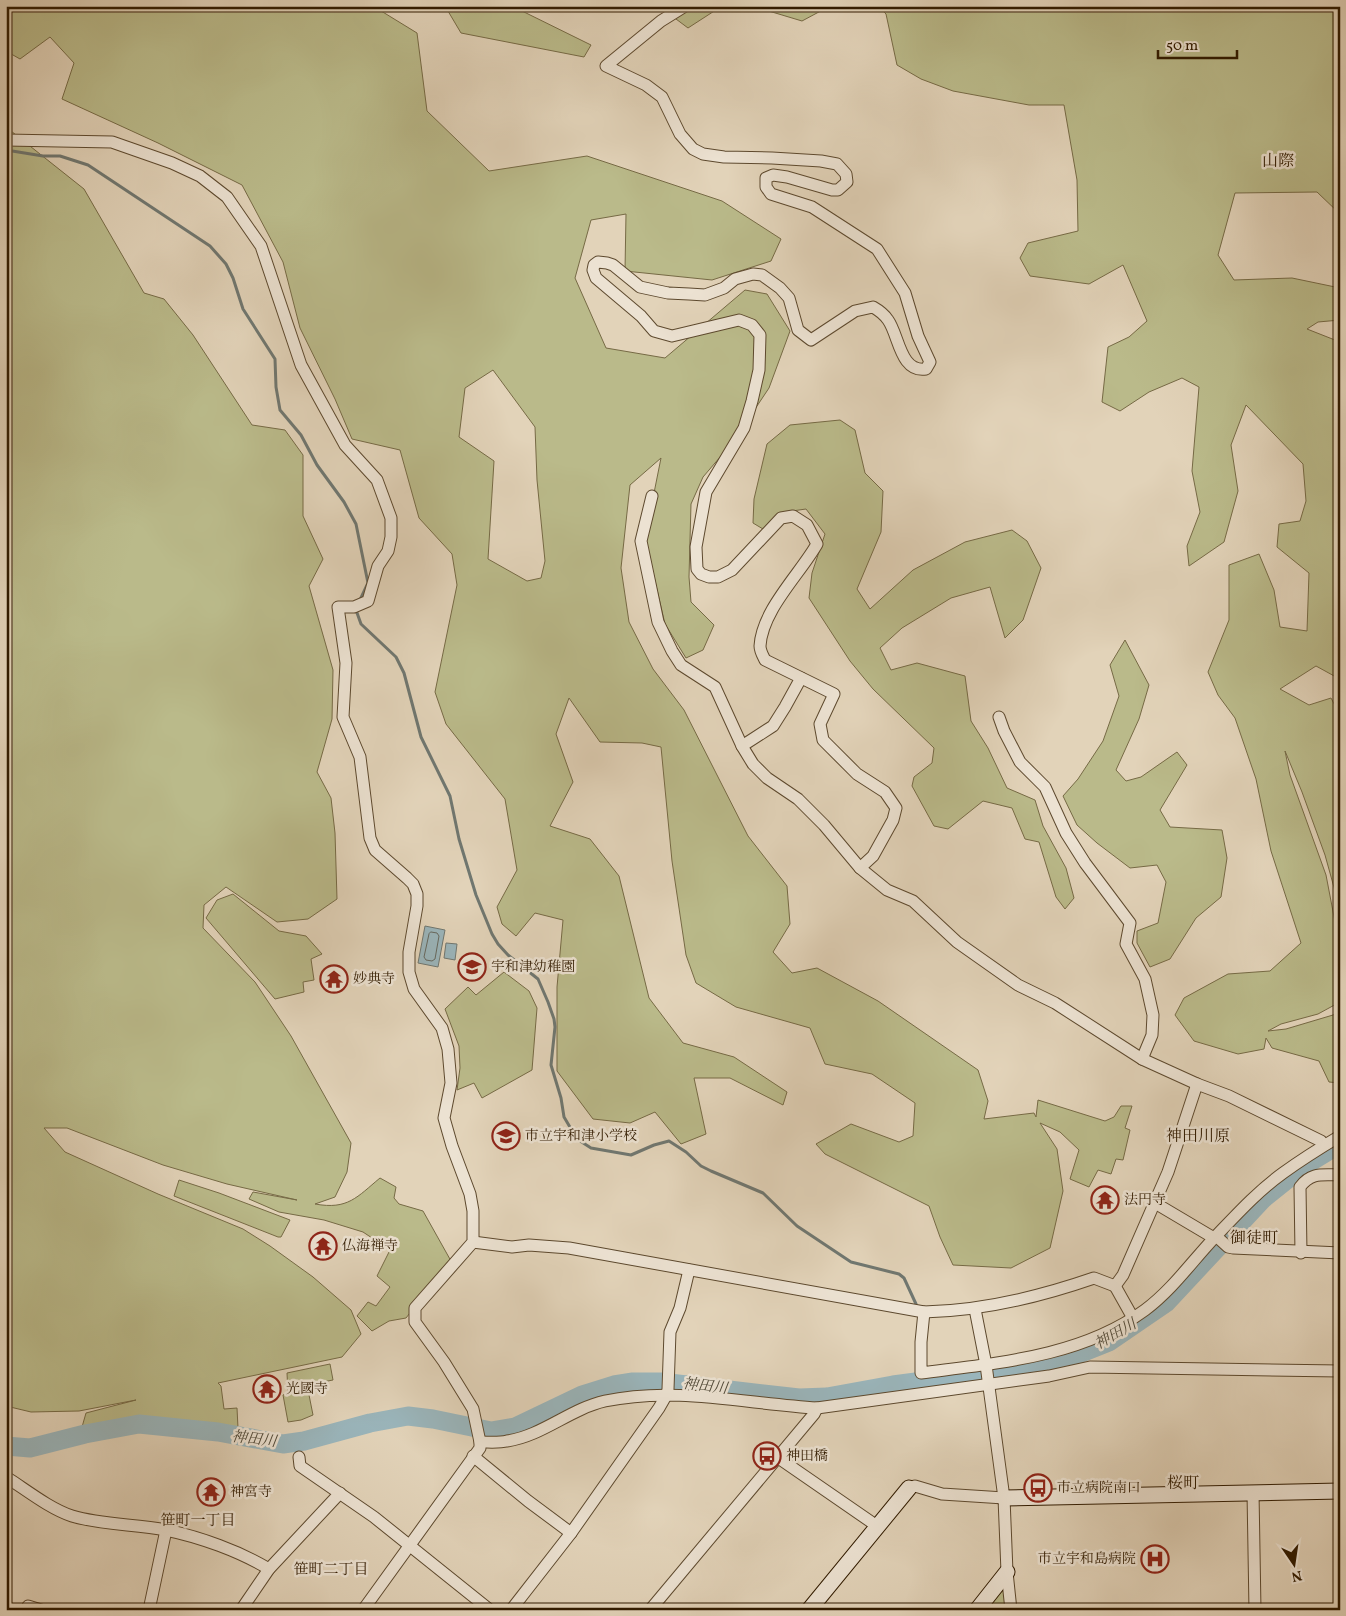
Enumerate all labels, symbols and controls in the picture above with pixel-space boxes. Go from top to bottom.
scale bar [1158,28,1237,60]
text: 50 m [1166,36,1198,57]
district label: 山際 [1262,151,1294,173]
school or university icon: 宇和津幼稚園 [457,952,487,982]
place label: 宇和津幼稚園 [491,958,575,977]
temple icon: 妙典寺 [319,964,349,994]
place label: 妙典寺 [353,970,395,989]
school or university icon: 市立宇和津小学校 [491,1121,521,1151]
district label: 神田川原 [1166,1126,1230,1148]
place label: 市立宇和津小学校 [525,1127,637,1146]
temple icon: 法円寺 [1090,1185,1120,1215]
place label: 法円寺 [1124,1191,1166,1210]
district label: 御徒町 [1230,1228,1278,1250]
temple icon: 仏海禅寺 [308,1231,338,1261]
place label: 仏海禅寺 [342,1237,398,1256]
water label: 神田川 [1091,1314,1142,1355]
temple icon: 光國寺 [252,1374,282,1404]
water label: 神田川 [681,1374,731,1400]
place label: 光國寺 [286,1380,328,1399]
water label: 神田川 [230,1427,280,1453]
bus stop icon: 神田橋 [752,1441,782,1471]
place label: 神田橋 [786,1447,828,1466]
bus stop icon: 市立病院南口 [1023,1473,1053,1503]
district label: 桜町 [1167,1473,1199,1495]
temple icon: 神宮寺 [196,1477,226,1507]
place label: 市立病院南口 [1057,1479,1141,1498]
place label: 神宮寺 [230,1483,272,1502]
district label: 笹町一丁目 [160,1511,236,1532]
north arrow [1268,1538,1318,1588]
hospital icon: 市立宇和島病院 [1140,1544,1170,1574]
place label: 市立宇和島病院 [1038,1550,1136,1569]
district label: 笹町二丁目 [293,1560,369,1581]
text: N [1289,1565,1304,1586]

